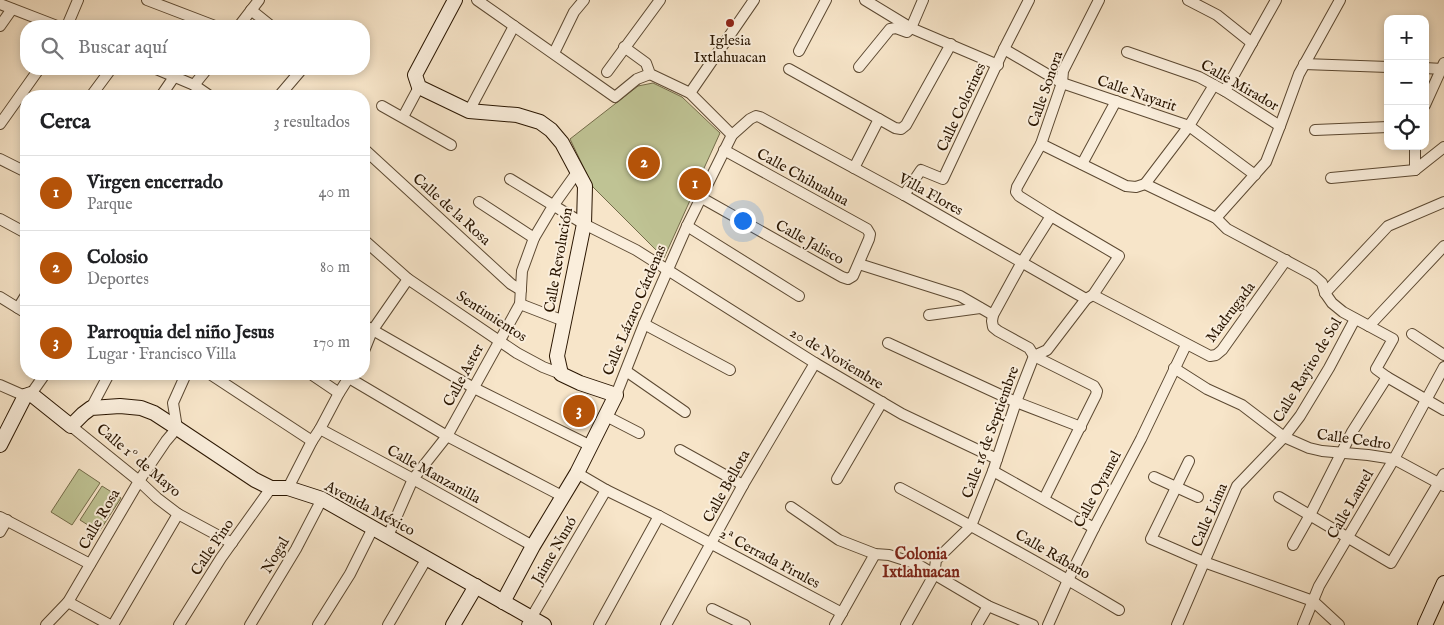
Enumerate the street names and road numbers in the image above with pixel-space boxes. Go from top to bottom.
street label: Calle Sonora [1024,48,1068,130]
street label: Calle Mirador [1197,55,1283,116]
street label: Calle Colorines [933,60,990,155]
street label: Calle Nayarit [1095,71,1179,116]
street label: Calle Chihuahua [753,144,853,211]
street label: Villa Flores [894,168,966,220]
street label: Calle de la Rosa [409,169,495,250]
street label: Calle Revolución [540,206,577,314]
street label: Calle Jalisco [772,216,847,269]
street label: Calle Lázaro Cárdenas [598,242,671,378]
street label: Madrugada [1201,278,1260,346]
street label: Sentimientos [453,287,531,346]
street label: Calle Rayito de Sol [1269,314,1347,426]
street label: 20 de Noviembre [787,323,887,394]
street label: Calle Aster [439,340,488,410]
street label: Calle 16 de Septiembre [958,363,1023,501]
street label: Calle 1º de Mayo [93,419,185,501]
street label: Calle Cedro [1316,425,1392,454]
street label: Calle Manzanilla [384,441,484,508]
street label: Calle Bellota [699,446,754,526]
street label: Calle Oyamel [1069,447,1126,531]
street label: Calle Laurel [1323,465,1378,542]
street label: Avenida México [320,476,418,540]
street label: Calle Lima [1187,480,1232,550]
street label: Calle Rosa [75,485,125,553]
street label: Jaime Nunó [527,513,581,589]
street label: Calle Pino [187,515,238,579]
street label: 2ª Cerrada Pirules [716,524,823,593]
street label: Calle Rábano [1012,525,1094,584]
street label: Nogal [257,533,294,577]

